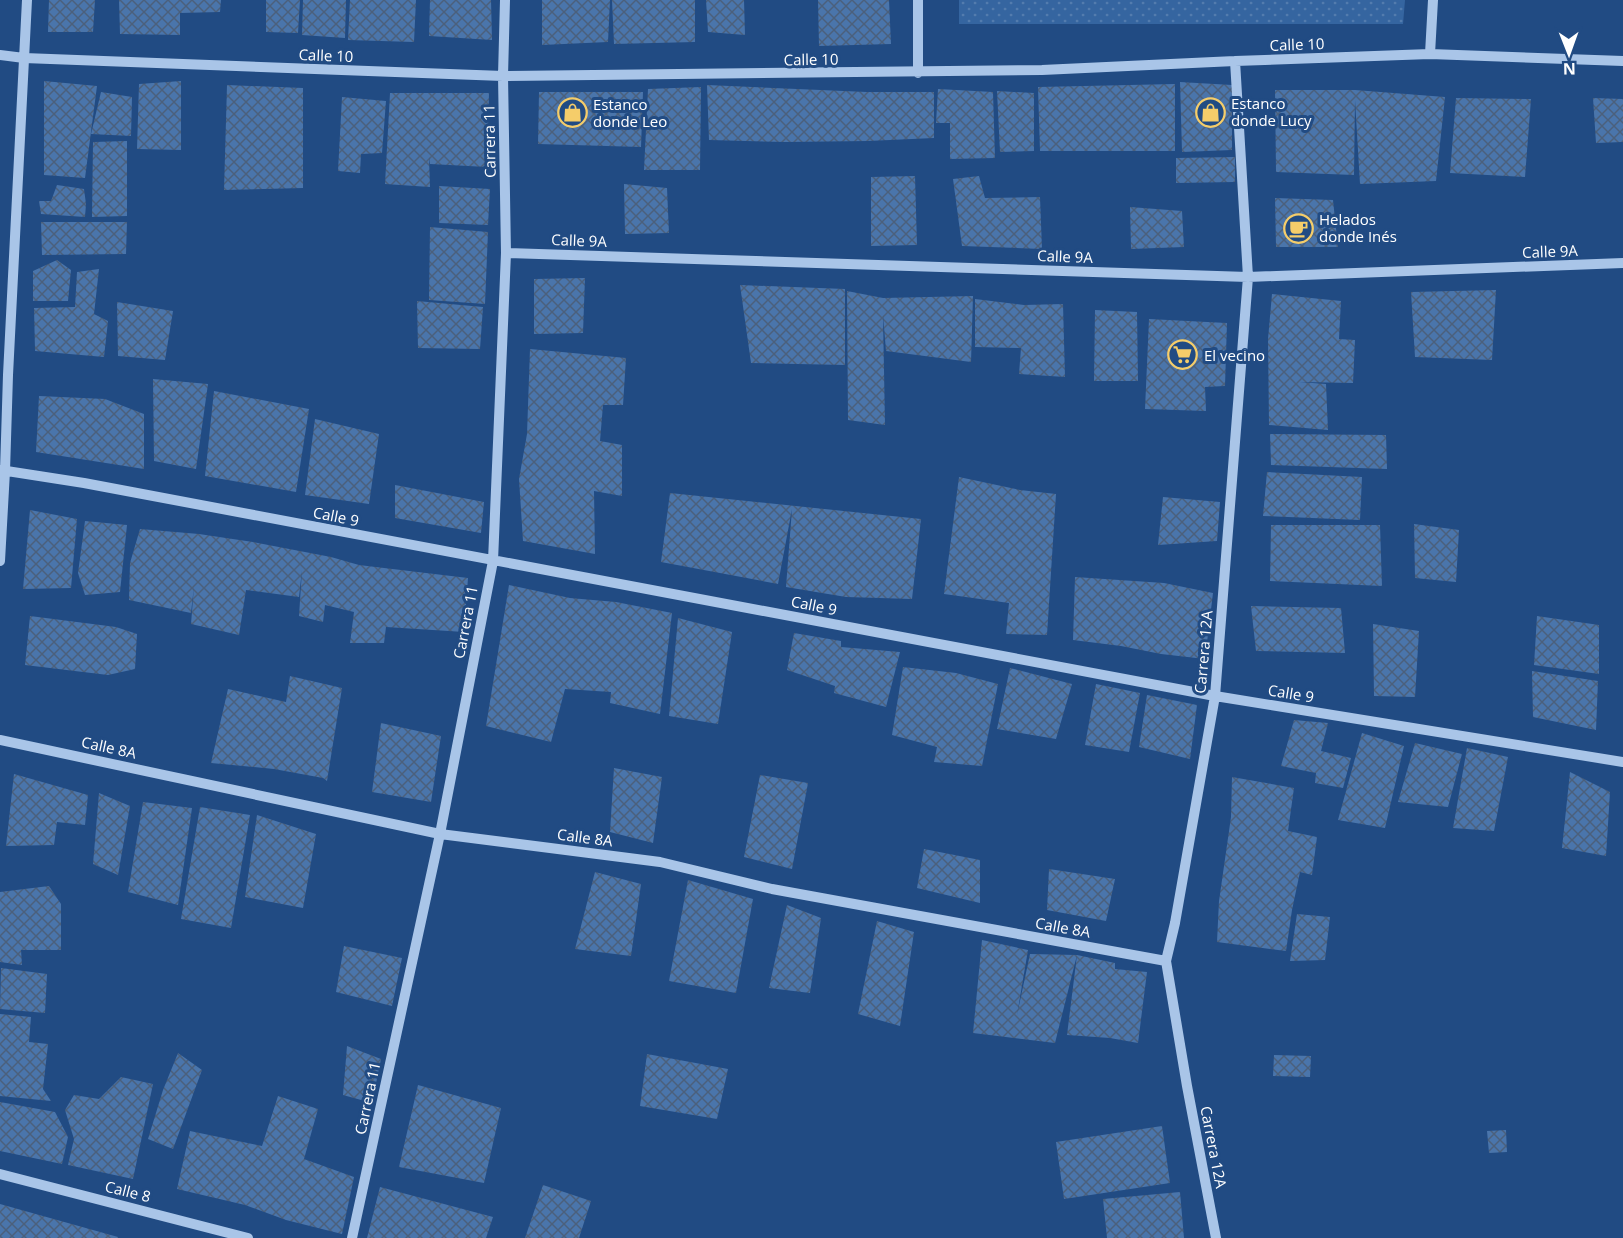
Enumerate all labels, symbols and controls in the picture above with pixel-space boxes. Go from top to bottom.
north arrow [1539,24,1599,84]
street label: Calle 10 [1269,33,1325,55]
street label: Calle 10 [298,44,354,66]
street label: Calle 10 [783,49,839,69]
text: N [1563,58,1576,80]
place label: Estanco donde Lucy [1231,93,1312,130]
place label: Estanco donde Leo [593,94,667,131]
shop icon: Estanco donde Lucy [1194,96,1226,128]
shop icon: Estanco donde Leo [556,97,588,129]
street label: Carrera 11 [478,104,500,178]
place label: Helados donde Inés [1319,209,1397,246]
cafe icon: Helados donde Inés [1282,212,1314,244]
street label: Calle 9A [551,229,608,251]
street label: Calle 9A [1522,240,1579,262]
street label: Calle 9A [1037,245,1094,267]
supermarket icon: El vecino [1167,339,1199,371]
place label: El vecino [1204,345,1265,365]
street label: Calle 9 [311,502,361,530]
street label: Carrera 11 [448,584,482,660]
street label: Calle 9 [789,591,839,619]
street label: Carrera 12A [1189,609,1217,694]
street label: Calle 9 [1267,680,1315,706]
street label: Calle 8A [80,731,139,763]
street label: Calle 8A [556,824,614,850]
street label: Calle 8A [1034,912,1093,942]
street label: Carrera 11 [350,1060,384,1136]
street label: Carrera 12A [1196,1104,1232,1190]
street label: Calle 8 [103,1176,153,1206]

